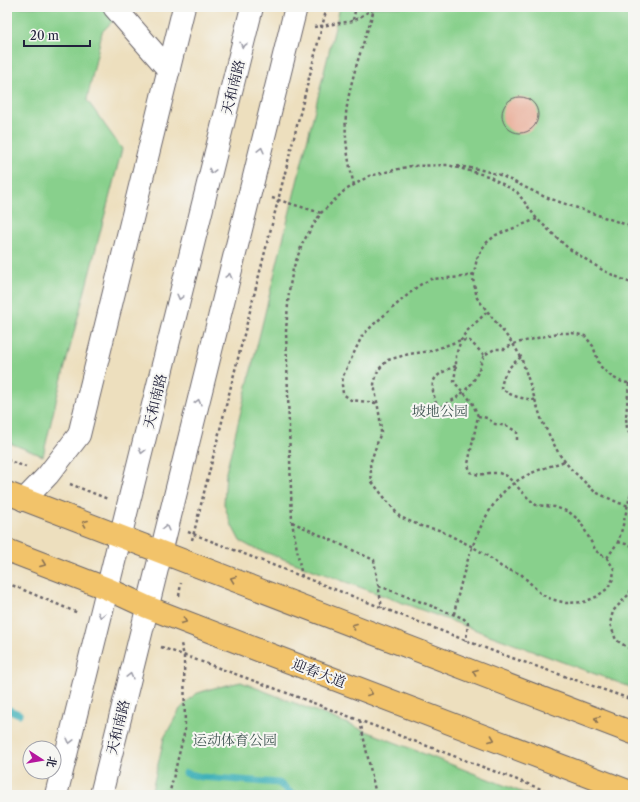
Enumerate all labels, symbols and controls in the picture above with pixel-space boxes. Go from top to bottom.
scale bar [24,22,90,48]
text: 20 m [30,28,59,43]
one-way arrow [239,41,248,48]
street label: 天和南路 [217,58,249,116]
one-way arrow [256,147,265,154]
one-way arrow [208,168,216,174]
one-way arrow [225,273,233,279]
one-way arrow [177,294,185,300]
street label: 天和南路 [139,372,171,430]
one-way arrow [193,399,202,406]
park label: 坡地公园 [412,402,468,420]
one-way arrow [139,447,147,454]
one-way arrow [81,519,88,527]
one-way arrow [162,525,170,531]
one-way arrow [40,560,47,568]
one-way arrow [229,576,236,584]
one-way arrow [97,611,106,618]
one-way arrow [180,616,187,624]
one-way arrow [350,622,357,630]
street label: 迎春大道 [290,655,348,691]
one-way arrow [472,669,479,677]
one-way arrow [126,672,134,679]
one-way arrow [367,688,374,696]
street label: 天和南路 [102,698,134,756]
one-way arrow [593,716,600,724]
park label: 运动体育公园 [193,731,277,749]
one-way arrow [488,735,495,743]
one-way arrow [66,737,75,744]
north arrow [22,740,62,780]
text: 北 [44,755,60,769]

